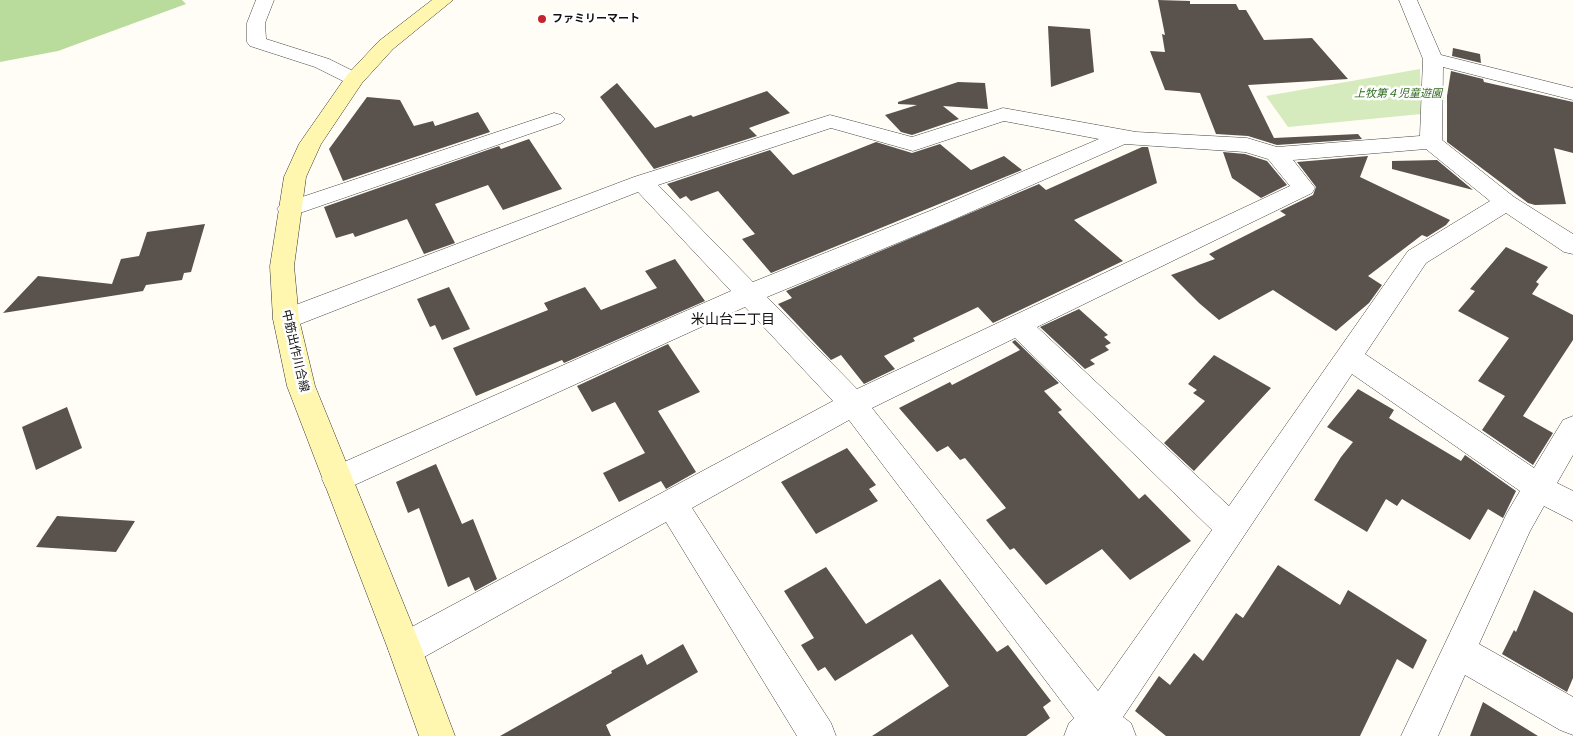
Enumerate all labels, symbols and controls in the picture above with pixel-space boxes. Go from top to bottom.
place label: ファミリーマート [552,12,640,26]
marker: ファミリーマート [536,13,548,25]
park label: 上牧第４児童遊園 [1354,87,1442,101]
street label: 中筋出作川合線 [279,308,311,394]
district label: 米山台二丁目 [691,312,775,328]

